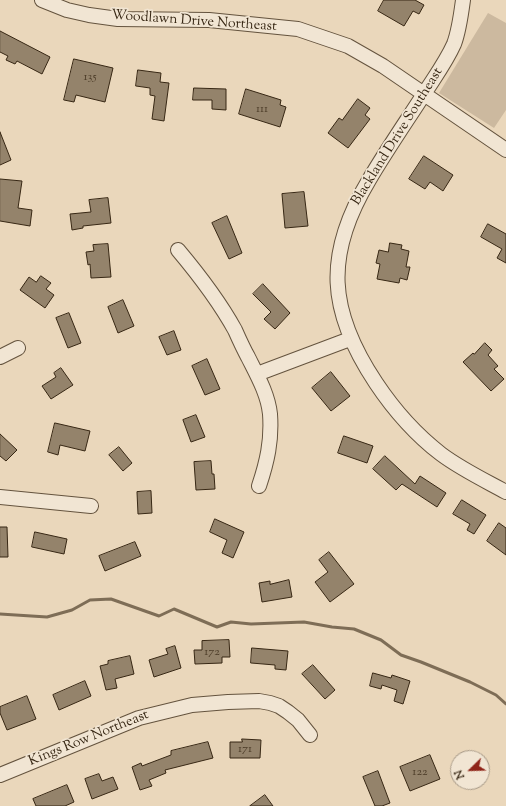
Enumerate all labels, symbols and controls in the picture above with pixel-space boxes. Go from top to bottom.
street label: Woodlawn Drive Northeast [111,8,277,36]
street label: Blackland Drive Southeast [349,65,447,209]
house number: 135 [83,71,97,85]
house number: 111 [256,103,268,117]
house number: 172 [204,646,220,660]
street label: Kings Row Northeast [27,707,151,771]
house number: 171 [238,743,252,757]
north arrow [450,750,490,790]
house number: 122 [412,766,428,780]
text: N [451,767,469,781]

